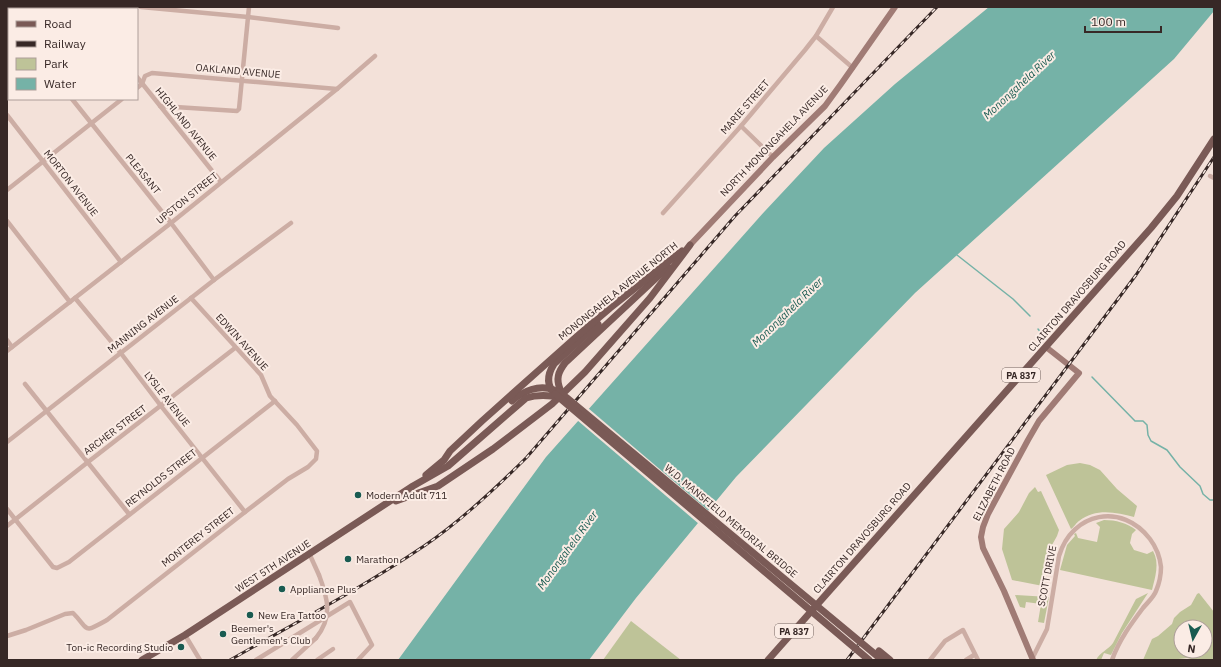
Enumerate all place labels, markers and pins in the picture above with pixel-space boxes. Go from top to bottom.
place label: Modern Adult 711 [366,489,447,502]
marker: Modern Adult 711 [353,490,363,500]
place label: Marathon [356,553,399,566]
marker: Marathon [343,554,353,564]
place label: Appliance Plus [290,583,357,596]
marker: Appliance Plus [277,584,287,594]
place label: New Era Tattoo [258,609,327,622]
marker: New Era Tattoo [245,610,255,620]
place label: Beemer's Gentlemen's Club [231,622,311,647]
marker: Beemer's Gentlemen's Club [218,629,228,639]
place label: Ton-ic Recording Studio [66,641,173,654]
marker: Ton-ic Recording Studio [176,642,186,652]

